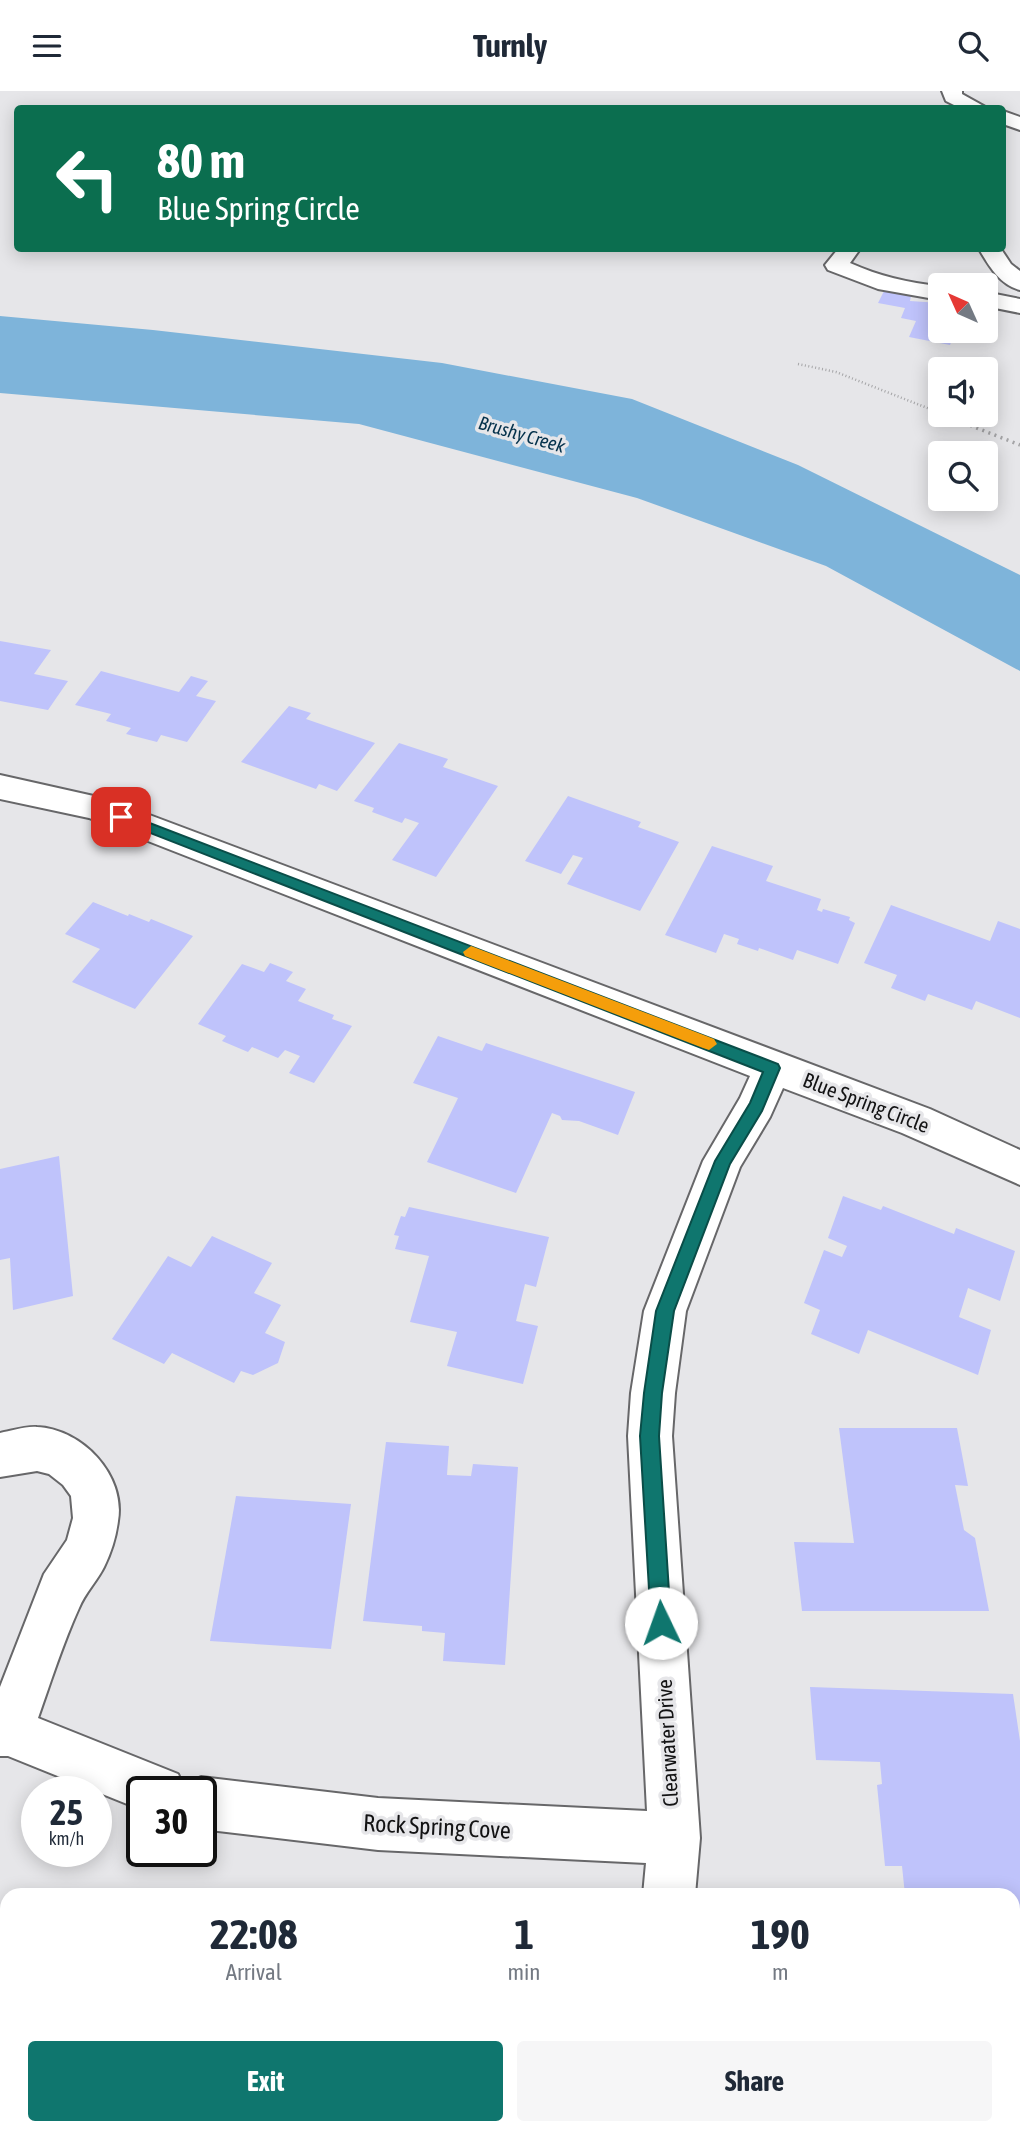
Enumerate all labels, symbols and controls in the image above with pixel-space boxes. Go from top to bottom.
icon: menu [28,27,66,65]
text: Turnly [473,27,547,64]
icon: search [954,27,992,65]
text: 80 m [157,132,245,188]
icon: left [42,133,133,224]
text: Blue Spring Circle [157,190,360,227]
north arrow [928,273,998,343]
map controls [928,273,998,511]
button: sound [928,357,998,427]
water label: Brushy Creek [476,411,568,457]
button: search [928,441,998,511]
pin [91,787,151,847]
icon: arrive [102,798,140,836]
street label: Blue Spring Circle [800,1067,933,1137]
position arrow [624,1586,698,1660]
street label: Clearwater Drive [652,1679,682,1807]
speed limit sign: 30 [126,1776,217,1867]
text: 25 [50,1792,83,1832]
street label: Rock Spring Cove [363,1809,511,1844]
text: km/h [49,1828,84,1849]
text: 22:08 [210,1910,297,1958]
text: 1 [514,1910,534,1958]
text: 190 [751,1910,810,1958]
text: Arrival [226,1959,282,1985]
text: min [508,1959,541,1985]
text: m [772,1959,789,1985]
button: Exit [28,2041,503,2121]
button: Share [517,2041,992,2121]

